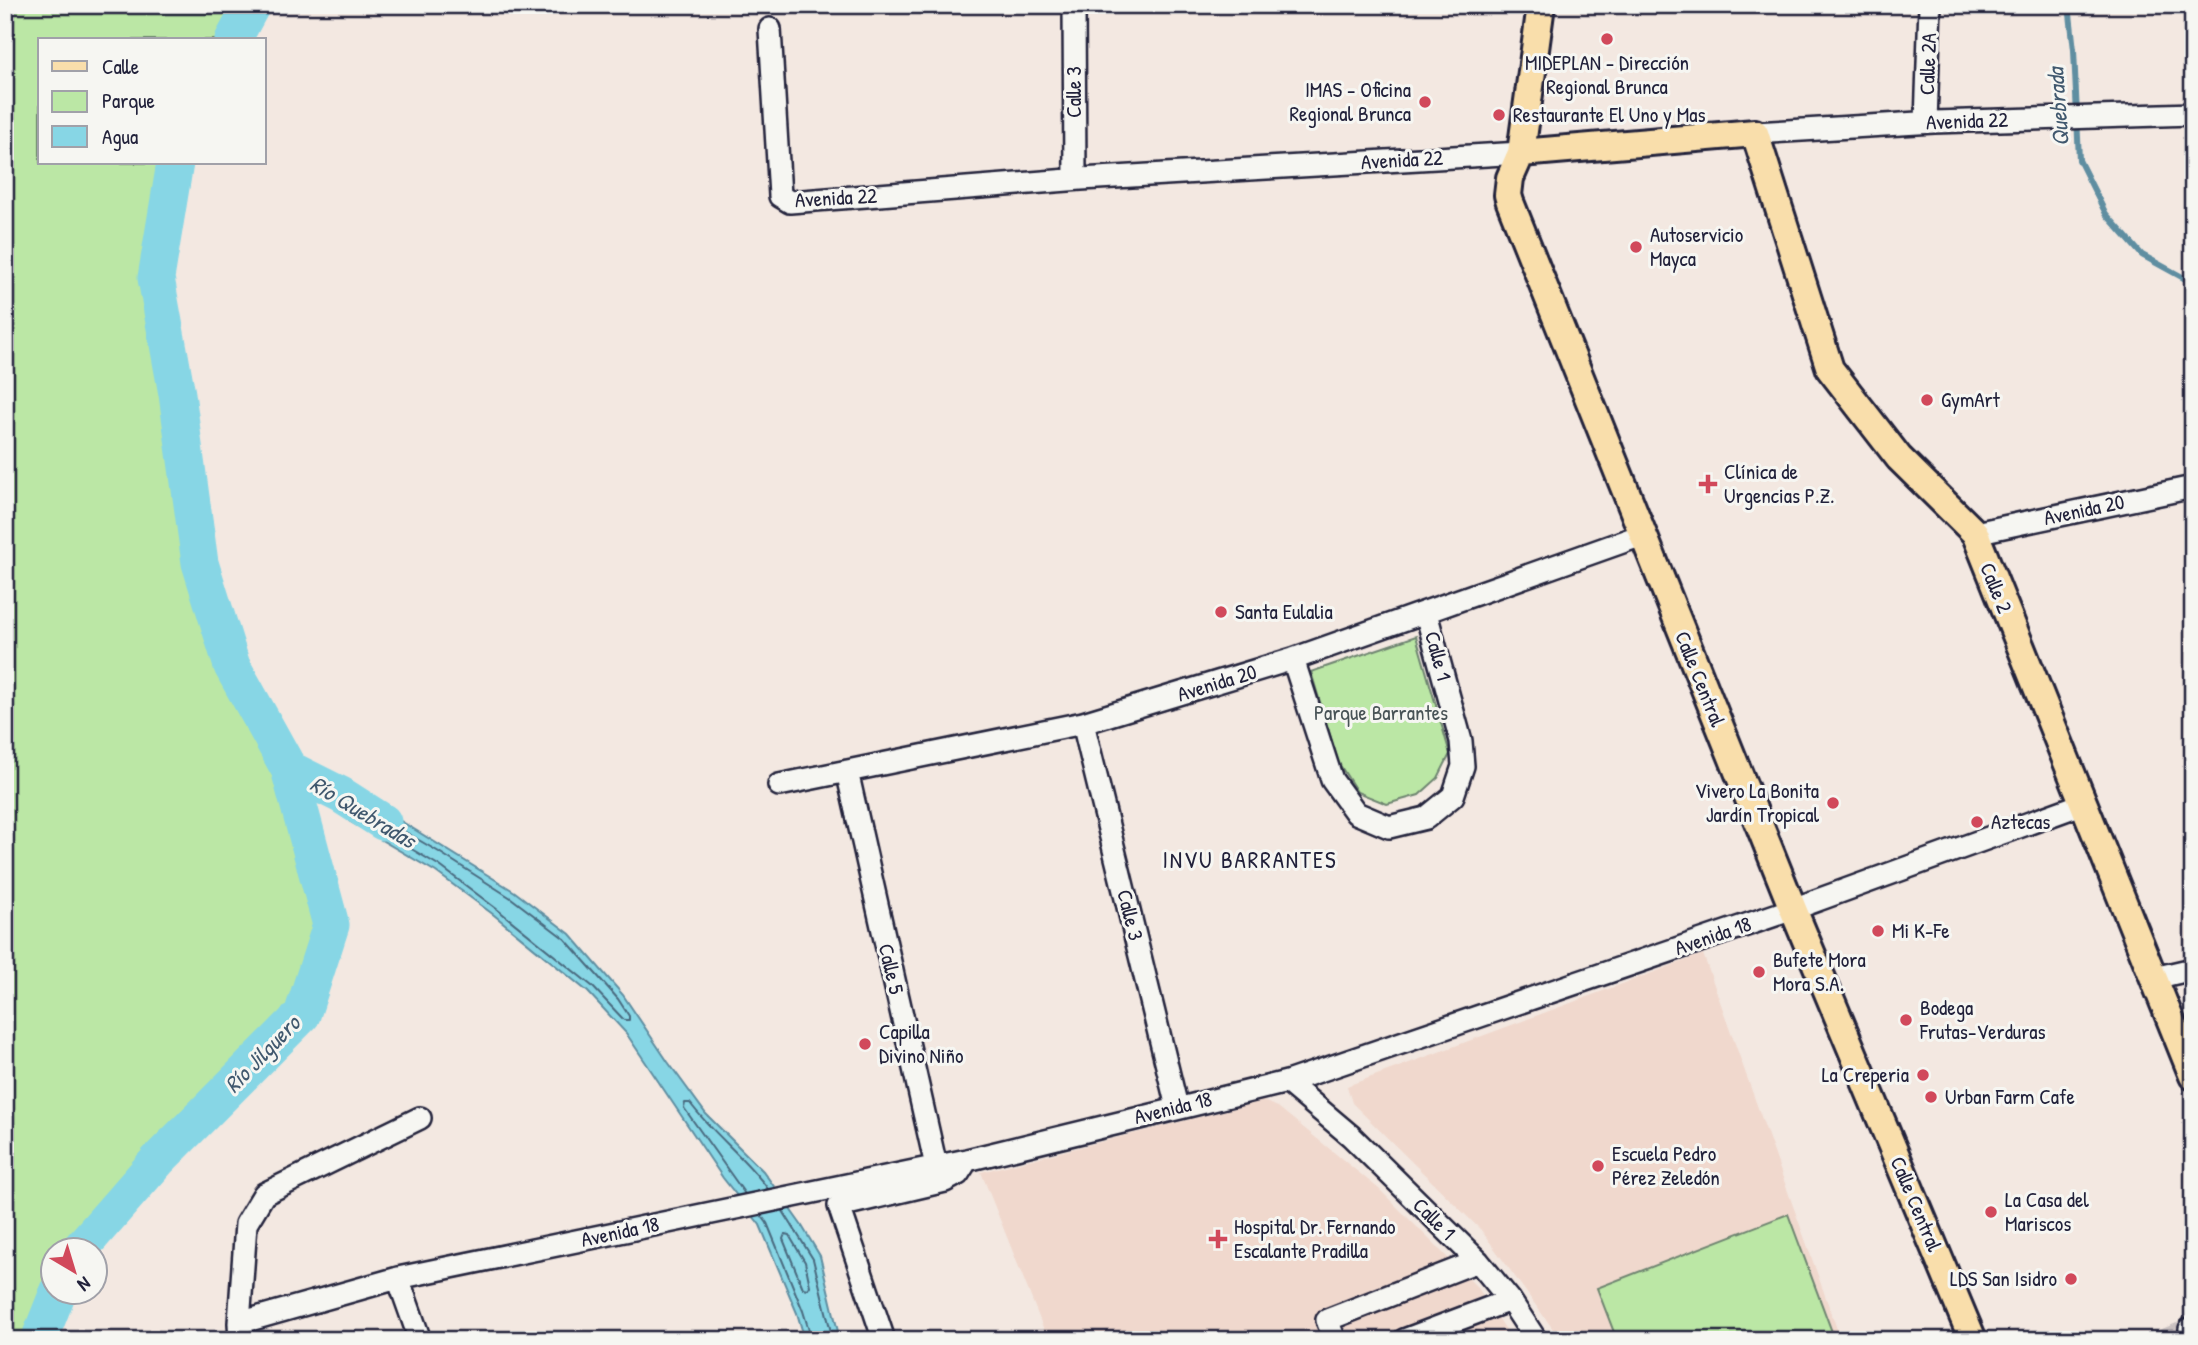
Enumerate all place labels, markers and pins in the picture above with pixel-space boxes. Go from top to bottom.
marker: MIDEPLAN - Dirección Regional Brunca [1599,31,1615,47]
place label: MIDEPLAN - Dirección Regional Brunca [1525,48,1689,101]
place label: IMAS - Oficina Regional Brunca [1289,75,1411,128]
marker: IMAS - Oficina Regional Brunca [1417,94,1433,110]
place label: Restaurante El Uno y Mas [1513,100,1706,129]
marker: Restaurante El Uno y Mas [1491,107,1507,123]
place label: Autoservicio Mayca [1650,220,1743,273]
marker: Autoservicio Mayca [1628,239,1644,255]
place label: GymArt [1941,385,2001,414]
marker: GymArt [1919,392,1935,408]
place label: Clínica de Urgencias P.Z. [1724,457,1835,510]
marker: Clínica de Urgencias P.Z. [1698,474,1718,494]
place label: Santa Eulalia [1235,597,1333,626]
marker: Santa Eulalia [1213,604,1229,620]
place label: Vivero La Bonita Jardín Tropical [1695,776,1819,829]
marker: Vivero La Bonita Jardín Tropical [1825,795,1841,811]
place label: Aztecas [1991,807,2050,836]
marker: Aztecas [1969,814,1985,830]
place label: Mi K-Fe [1892,916,1950,945]
marker: Mi K-Fe [1870,923,1886,939]
place label: Bufete Mora Mora S.A. [1773,945,1866,998]
marker: Bufete Mora Mora S.A. [1751,964,1767,980]
place label: Bodega Frutas-Verduras [1919,993,2046,1046]
marker: Bodega Frutas-Verduras [1898,1012,1914,1028]
place label: Capilla Divino Niño [879,1017,963,1070]
marker: Capilla Divino Niño [857,1036,873,1052]
place label: La Creperia [1822,1060,1909,1089]
marker: La Creperia [1915,1067,1931,1083]
place label: Urban Farm Cafe [1945,1082,2075,1111]
marker: Urban Farm Cafe [1923,1089,1939,1105]
place label: Escuela Pedro Pérez Zeledón [1612,1139,1720,1192]
marker: Escuela Pedro Pérez Zeledón [1590,1158,1606,1174]
place label: La Casa del Mariscos [2005,1185,2089,1238]
marker: La Casa del Mariscos [1983,1204,1999,1220]
place label: Hospital Dr. Fernando Escalante Pradilla [1234,1212,1396,1265]
marker: Hospital Dr. Fernando Escalante Pradilla [1208,1229,1228,1249]
place label: LDS San Isidro [1950,1264,2057,1293]
marker: LDS San Isidro [2063,1271,2079,1287]

